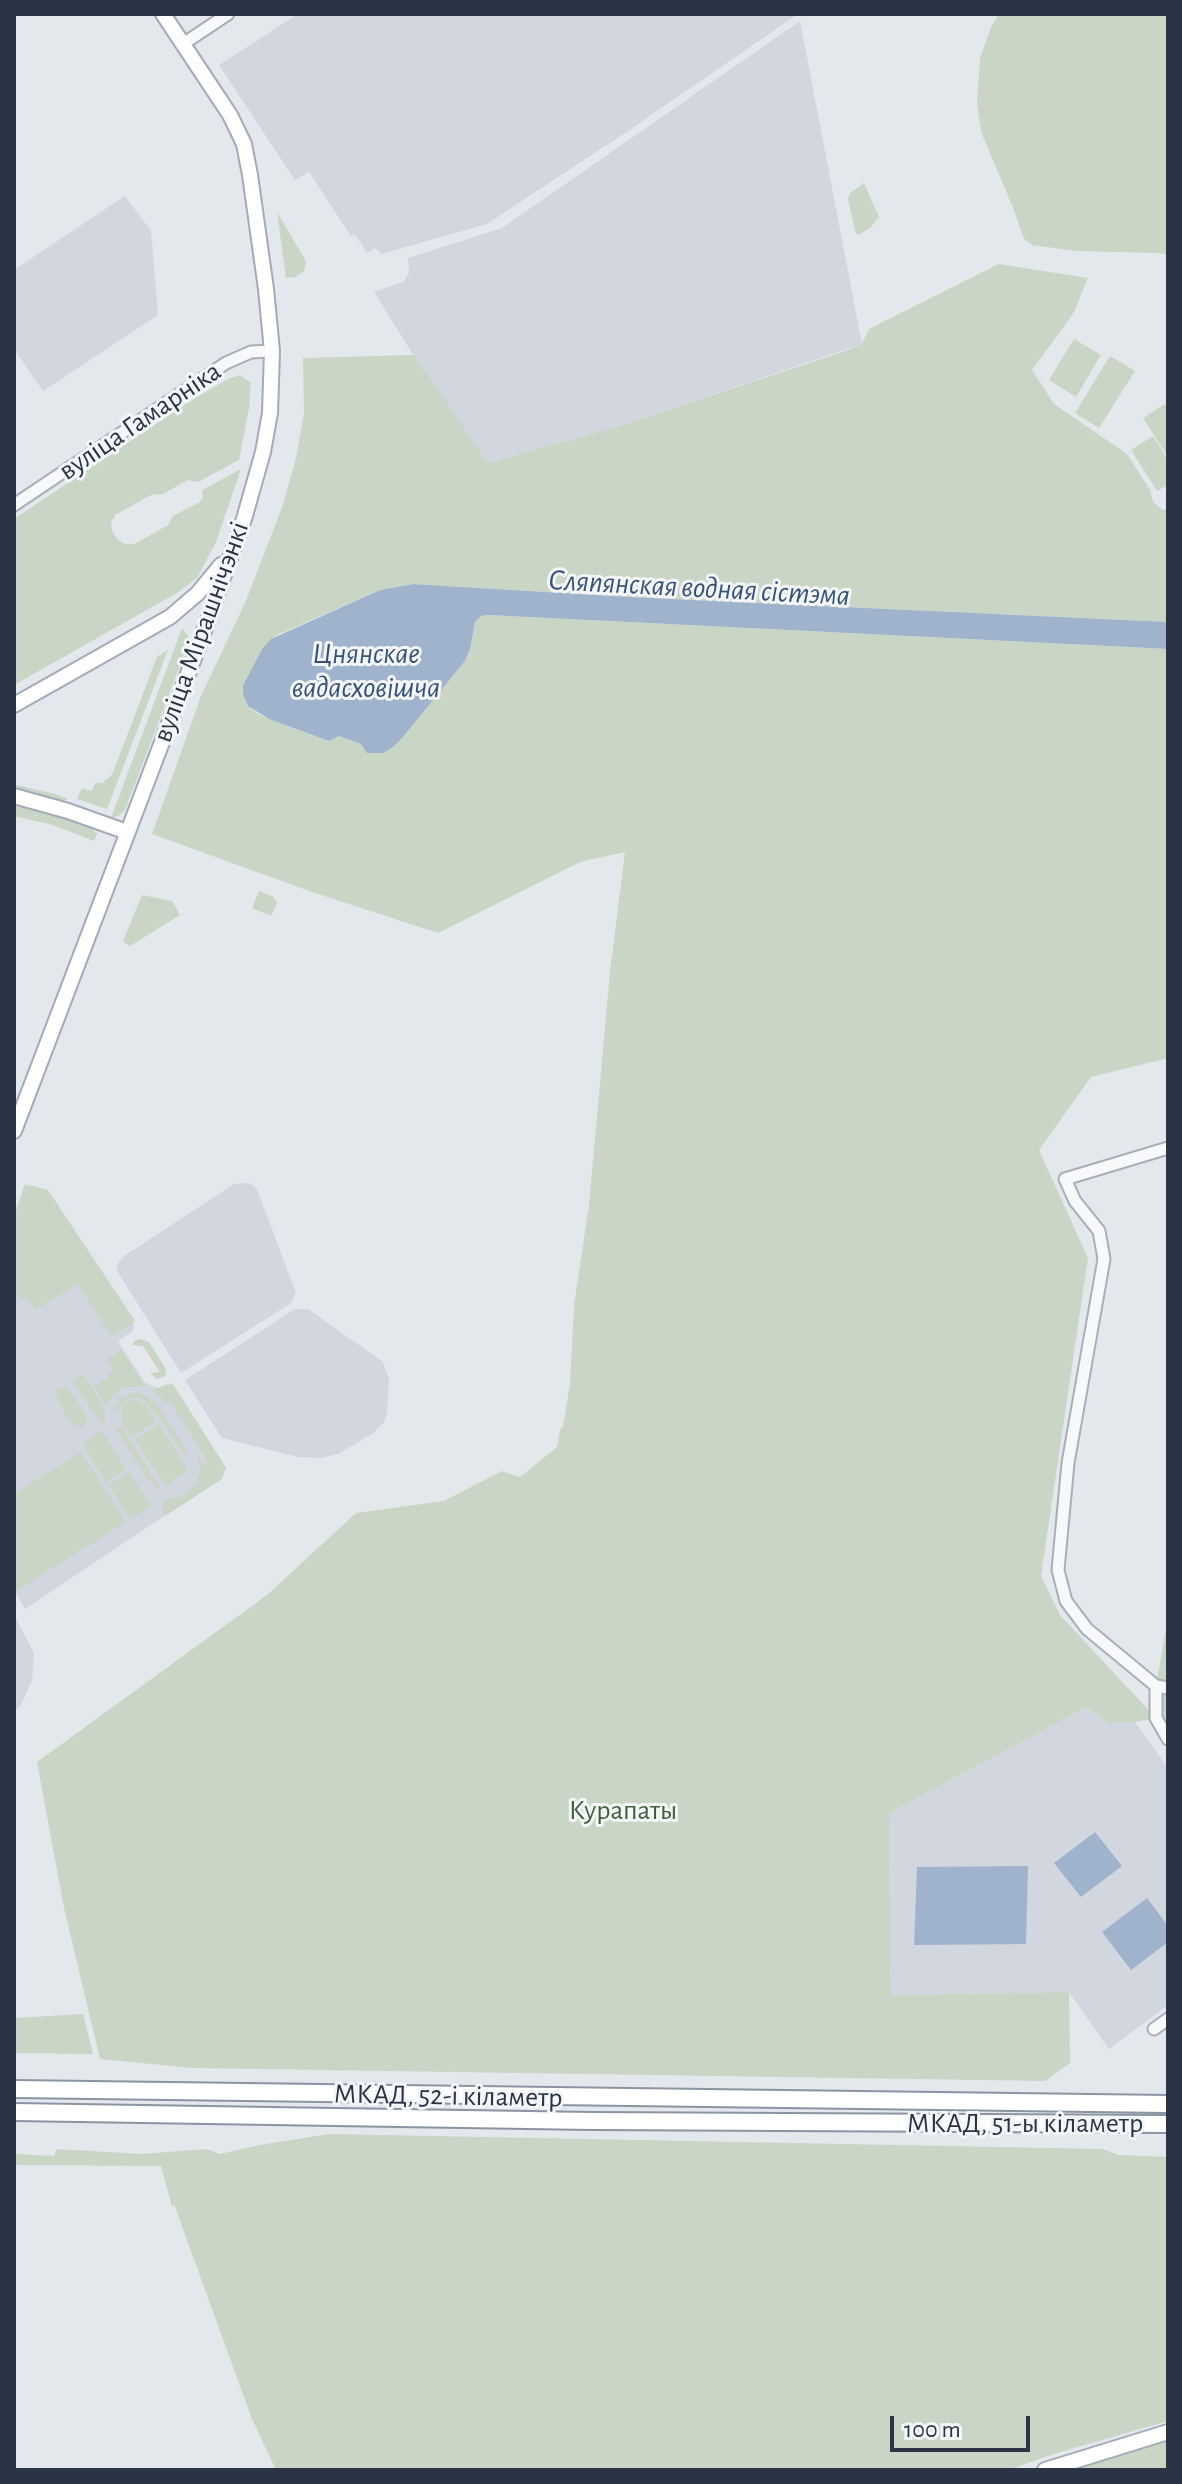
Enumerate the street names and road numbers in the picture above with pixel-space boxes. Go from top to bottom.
street label: вуліца Гамарніка [52,354,228,488]
street label: вуліца Мірашнічэнкі [145,517,257,747]
street label: МКАД, 52-і кіламетр [333,2077,563,2115]
street label: МКАД, 51-ы кіламетр [907,2107,1143,2141]

